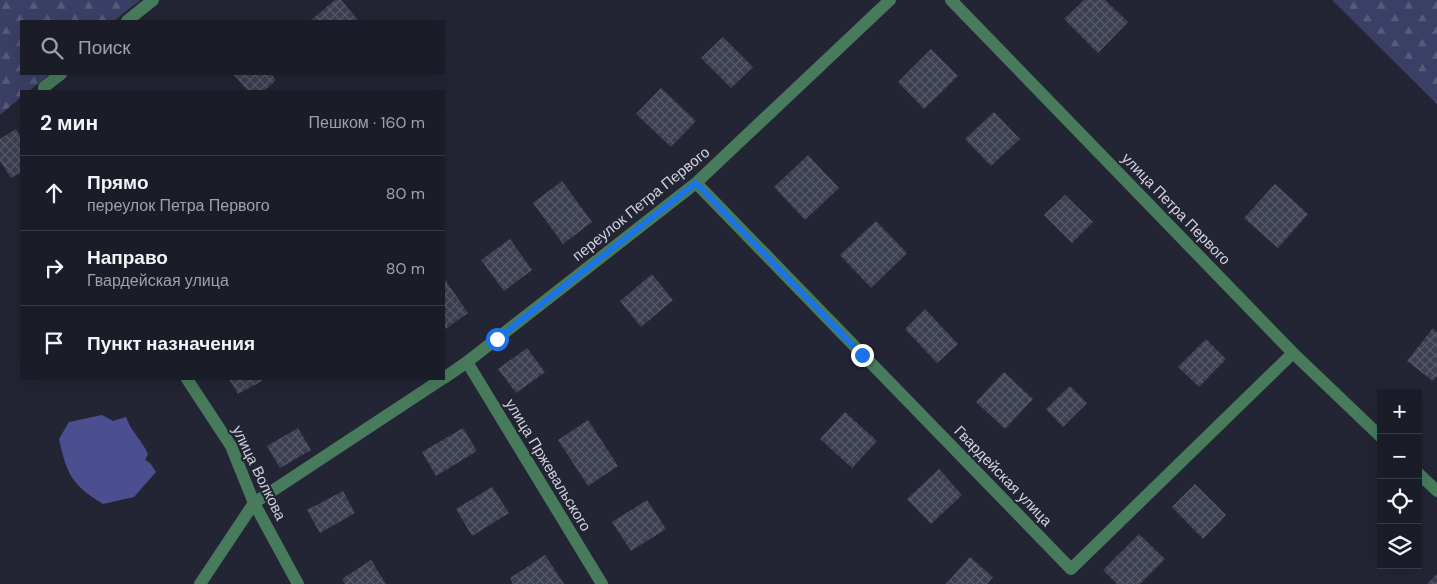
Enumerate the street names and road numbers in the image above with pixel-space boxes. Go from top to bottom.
street label: переулок Петра Первого [568,142,714,266]
street label: улица Петра Первого [1117,149,1235,269]
street label: улица Пржевальского [500,395,596,535]
street label: Гвардейская улица [950,421,1057,531]
street label: улица Волкова [227,422,291,524]

